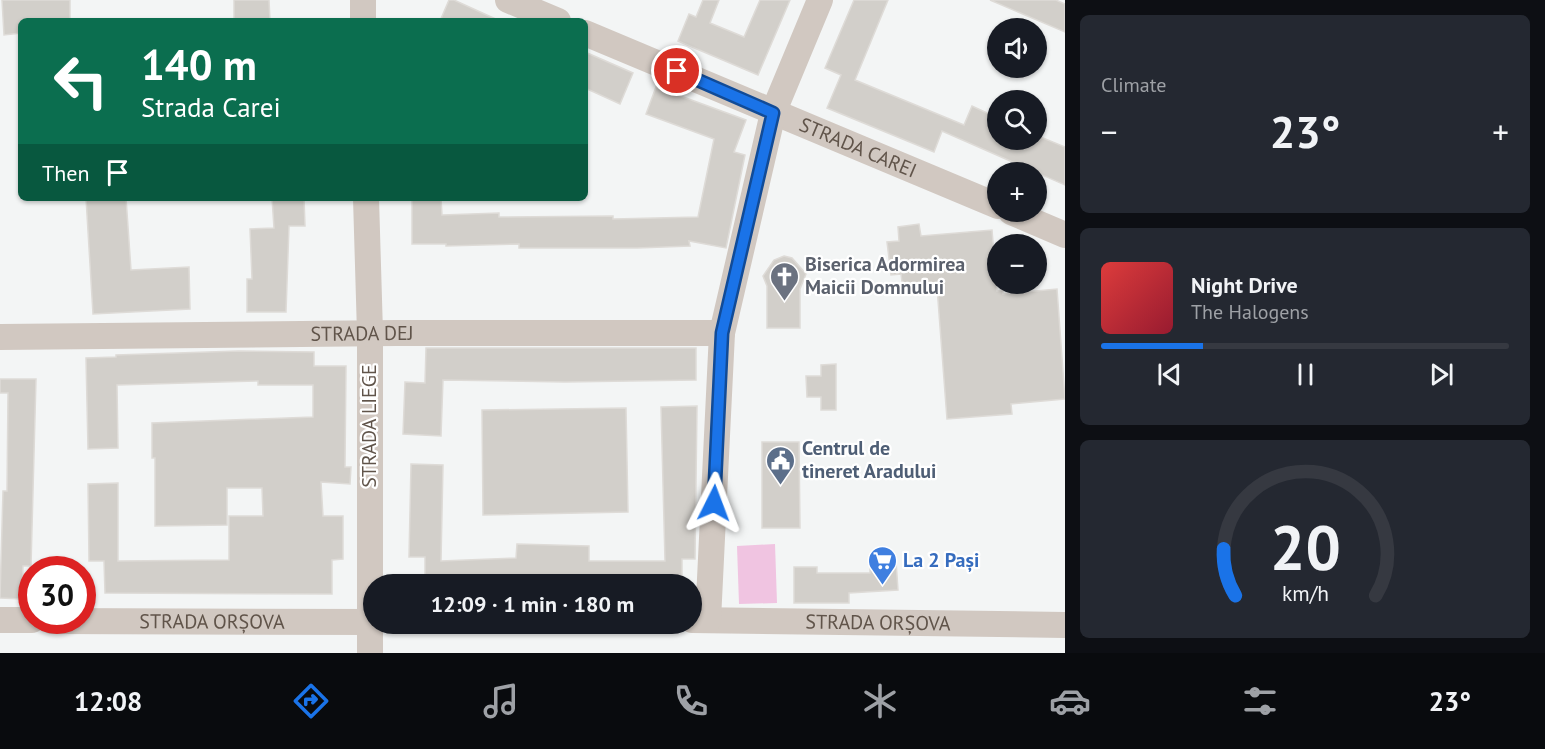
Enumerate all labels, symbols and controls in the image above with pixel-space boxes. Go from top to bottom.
map controls [987,18,1047,294]
button: sound [987,18,1047,78]
text: 140 m [141,37,257,92]
icon: left [42,42,120,120]
pin [651,45,702,96]
icon: arrive [660,54,693,87]
text: Climate [1101,72,1167,98]
text: Strada Carei [141,90,281,124]
button: search [987,90,1047,150]
text: 23° [1270,102,1340,160]
text: − [1101,110,1118,153]
text: + [1492,110,1509,153]
street label: STRADA CAREI [795,111,921,183]
icon: arrive [101,156,134,189]
text: Then [42,159,89,187]
button: + [987,162,1047,222]
button: − [987,234,1047,294]
place label: Biserica Adormirea Maicii Domnului [805,251,965,300]
church icon: Biserica Adormirea Maicii Domnului [768,260,800,302]
text: Night Drive [1191,271,1298,299]
text: The Halogens [1191,299,1309,325]
street label: STRADA DEJ [310,320,414,347]
icon: previous [1153,358,1186,391]
icon: pause [1289,358,1322,391]
icon: next [1425,358,1458,391]
street label: STRADA LIEGE [356,364,382,488]
place label: Centrul de tineret Aradului [802,435,936,484]
public building icon: Centrul de tineret Aradului [765,444,797,486]
position arrow [682,471,746,535]
text: 20 [1270,506,1340,587]
supermarket icon: La 2 Pași [866,544,898,586]
place label: La 2 Pași [903,547,979,573]
speed limit sign: 30 [18,556,96,634]
text: km/h [1281,580,1328,608]
text: 12:09 · 1 min · 180 m [431,590,634,618]
street label: STRADA ORȘOVA [139,608,285,635]
street label: STRADA ORȘOVA [805,609,951,636]
icon: directions [290,680,332,722]
icon: music [480,680,522,722]
icon: phone [670,680,712,722]
icon: climate [859,680,901,722]
icon: car [1049,680,1091,722]
icon: filters [1239,680,1281,722]
text: 12:08 [74,684,142,718]
text: 23° [1429,684,1471,718]

